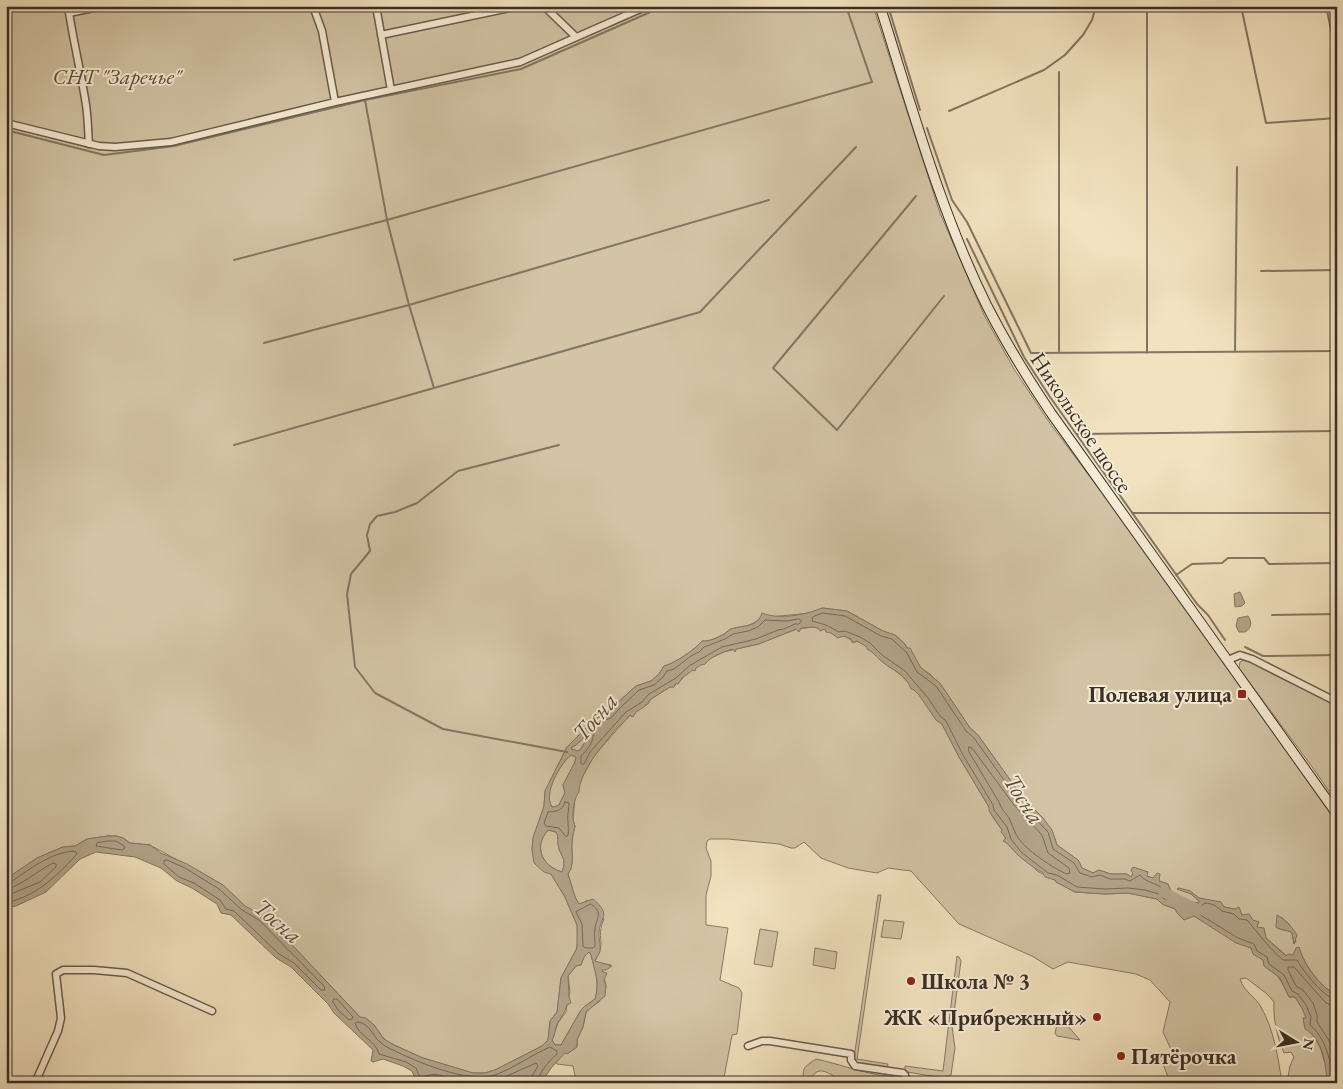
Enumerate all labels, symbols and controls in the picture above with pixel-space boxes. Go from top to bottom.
park label: СНТ "Заречье" [53,62,184,91]
street label: Никольское шоссе [1024,346,1140,499]
place label: Полевая улица [1088,680,1232,709]
water label: Тосна [565,686,624,747]
marker: Полевая улица [1236,688,1248,700]
water label: Тосна [997,767,1052,830]
water label: Тосна [248,891,309,950]
place label: Школа № 3 [921,967,1030,996]
marker: Школа № 3 [905,975,917,987]
place label: ЖК «Прибрежный» [883,1003,1087,1032]
marker: ЖК «Прибрежный» [1091,1011,1103,1023]
north arrow [1270,1016,1320,1066]
text: N [1299,1037,1319,1052]
place label: Пятёрочка [1131,1042,1237,1071]
marker: Пятёрочка [1115,1050,1127,1062]

